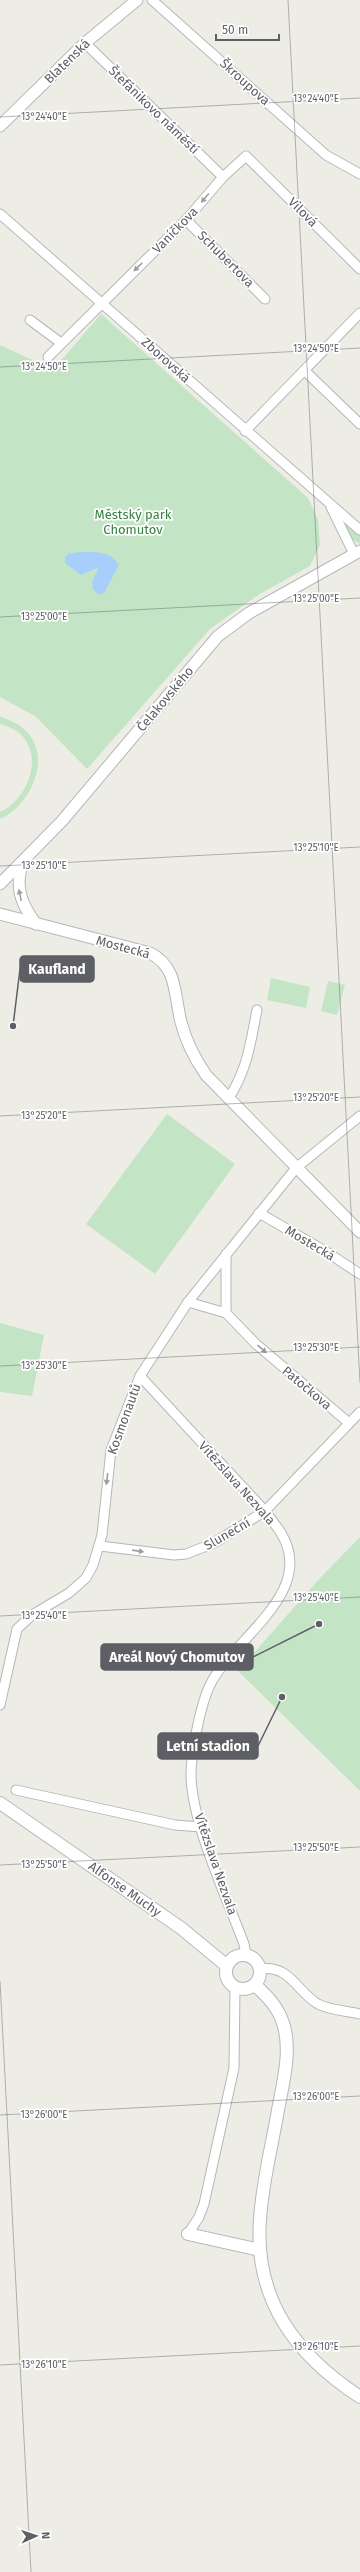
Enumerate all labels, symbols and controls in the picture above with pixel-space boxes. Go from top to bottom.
scale bar [216,16,279,42]
text: 50 m [222,23,248,37]
street label: Blatenská [41,36,93,86]
street label: Škroupova [217,55,274,108]
street label: Štefánikovo náměstí [106,62,203,157]
text: 13°24'40"E [293,93,339,105]
text: 13°24'40"E [21,111,67,123]
one-way arrow [200,193,209,204]
street label: Vilová [285,194,321,230]
street label: Vaníčkova [149,204,201,256]
street label: Schubertova [195,228,257,290]
one-way arrow [133,262,143,272]
street label: Zborovská [139,334,193,386]
text: 13°24'50"E [293,343,339,355]
text: 13°24'50"E [21,361,67,373]
park label: Městský park Chomutov [95,507,172,537]
text: 13°25'00"E [293,593,339,605]
text: 13°25'00"E [21,611,67,623]
street label: Čelakovského [133,663,197,735]
text: 13°25'10"E [293,842,339,854]
text: 13°25'10"E [21,860,67,872]
one-way arrow [17,889,23,901]
street label: Mostecká [94,933,152,961]
callout: Kaufland [20,956,94,982]
text: Kaufland [28,961,86,978]
text: 13°25'20"E [293,1092,339,1104]
text: 13°25'20"E [21,1110,67,1122]
street label: Mostecká [283,1222,337,1264]
text: 13°25'30"E [293,1342,339,1354]
one-way arrow [257,1344,266,1353]
text: 13°25'30"E [21,1360,67,1372]
street label: Patočkova [279,1363,335,1413]
street label: Kosmonautů [104,1381,144,1457]
street label: Vítězslava Nezvala [196,1438,278,1528]
one-way arrow [104,1473,110,1485]
street label: Sluneční [201,1515,253,1553]
one-way arrow [132,1548,144,1554]
text: 13°25'40"E [293,1592,339,1604]
text: 13°25'40"E [21,1610,67,1622]
callout: Areál Nový Chomutov [101,1644,253,1670]
text: Areál Nový Chomutov [108,1649,246,1666]
callout: Letní stadion [158,1733,258,1759]
text: Letní stadion [166,1738,250,1755]
street label: Vítězslava Nezvala [191,1811,241,1917]
text: 13°25'50"E [293,1842,339,1854]
street label: Alfonse Muchy [86,1858,165,1920]
text: 13°25'50"E [21,1859,67,1871]
text: 13°26'00"E [292,2091,340,2103]
text: 13°26'00"E [20,2109,68,2121]
text: 13°26'10"E [293,2341,339,2353]
text: 13°26'10"E [21,2359,67,2371]
north arrow [16,2516,56,2556]
text: N [39,2532,52,2539]

